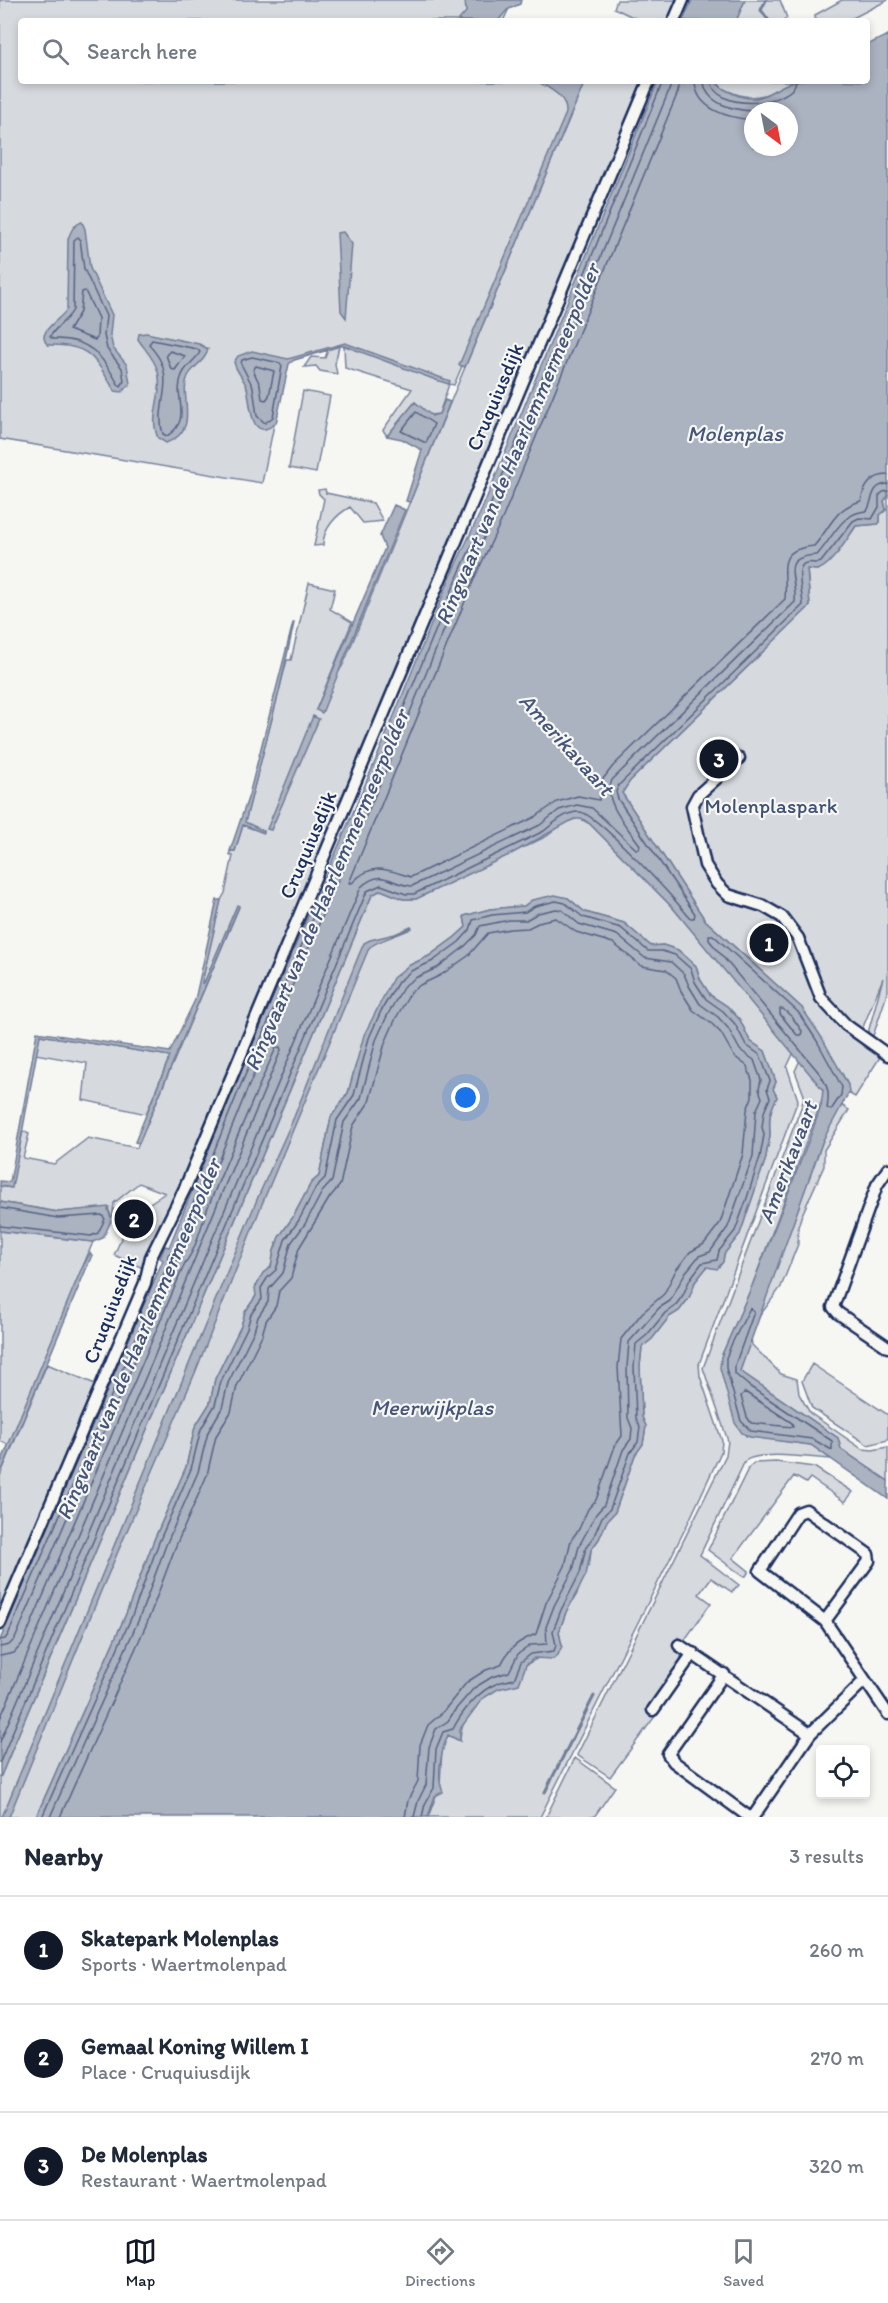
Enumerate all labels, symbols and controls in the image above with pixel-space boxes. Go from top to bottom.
search box [18,18,870,84]
icon: search [39,35,72,68]
text: Search here [87,38,197,65]
north arrow [744,102,798,156]
water label: Ringvaart van de Haarlemmermeerpolder [429,257,607,629]
street label: Cruquiusdijk [461,339,529,455]
water label: Molenplas [687,420,784,447]
water label: Amerikavaart [514,687,621,802]
water label: Ringvaart van de Haarlemmermeerpolder [238,703,416,1075]
pin: 3 [700,736,738,782]
street label: Cruquiusdijk [274,787,342,903]
park label: Molenplaspark [705,793,838,818]
pin: 1 [750,920,788,966]
your location [451,1083,480,1112]
water label: Amerikavaart [752,1096,824,1227]
water label: Ringvaart van de Haarlemmermeerpolder [50,1152,228,1524]
pin: 2 [114,1196,154,1242]
street label: Cruquiusdijk [77,1251,142,1367]
water label: Meerwijkplas [371,1394,495,1421]
map controls [816,1745,870,1799]
button: locate [816,1745,870,1799]
text: Nearby [24,1840,103,1872]
text: 3 results [789,1844,864,1868]
text: Skatepark Molenplas [81,1925,279,1952]
text: 1 [39,1938,48,1962]
text: 260 m [809,1938,864,1962]
text: Sports · Waertmolenpad [81,1952,287,1976]
text: Gemaal Koning Willem I [81,2033,309,2060]
text: 2 [38,2046,49,2070]
text: 270 m [810,2046,864,2070]
text: Place · Cruquiusdijk [81,2060,250,2084]
text: De Molenplas [81,2141,208,2168]
text: 3 [38,2154,49,2178]
text: 320 m [809,2154,864,2178]
text: Restaurant · Waertmolenpad [81,2168,327,2192]
tab: Map [124,2235,157,2290]
tab: Directions [405,2235,475,2290]
tab: Saved [723,2235,764,2290]

